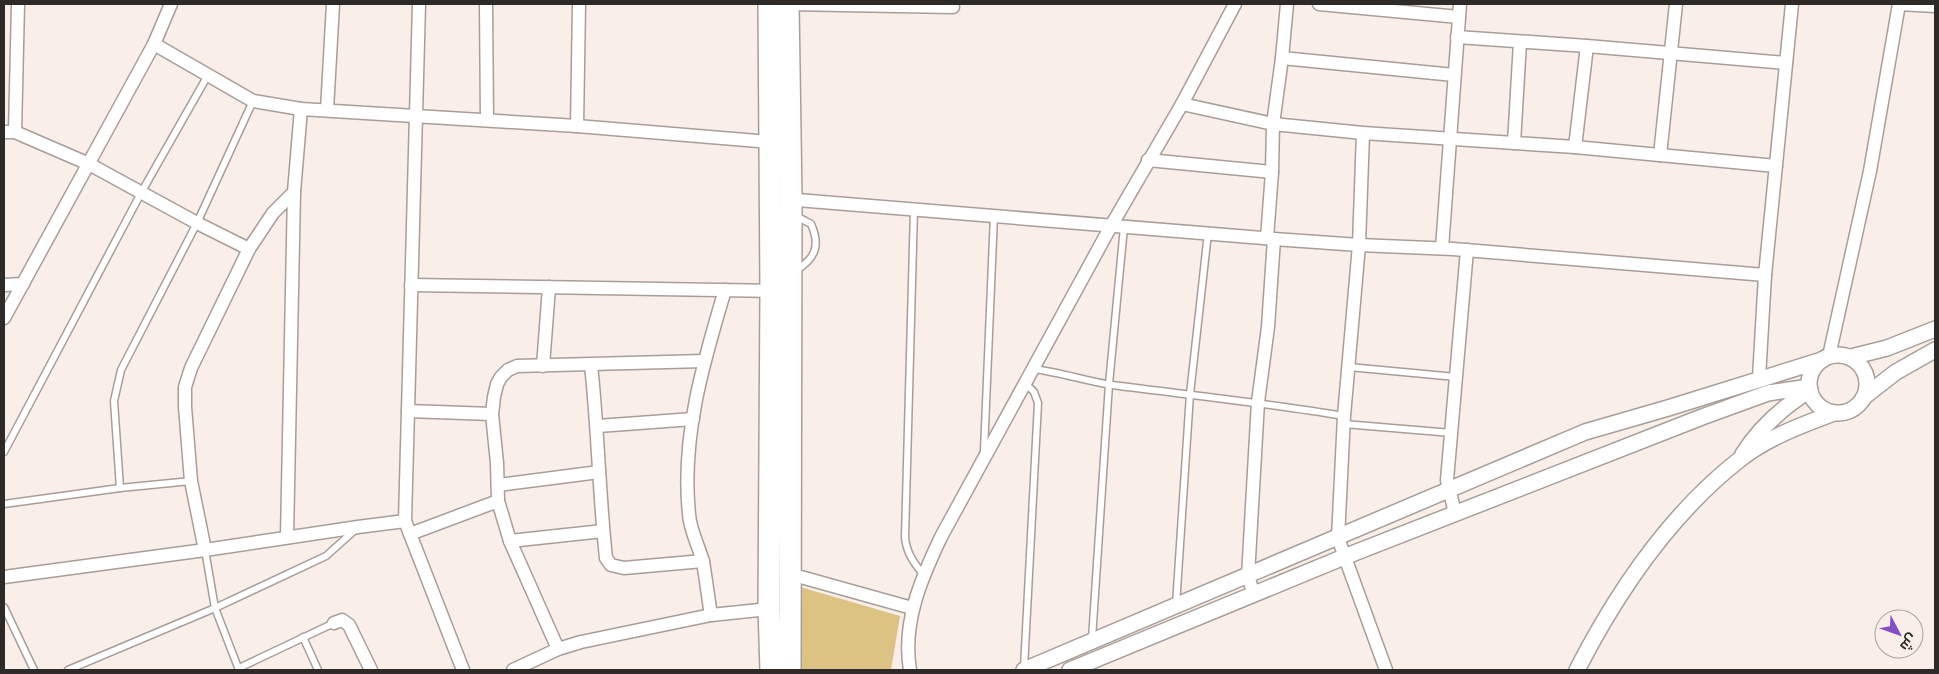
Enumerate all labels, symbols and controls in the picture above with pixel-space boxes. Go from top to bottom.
north arrow [1874,609,1924,659]
text: ش [1896,630,1922,656]

